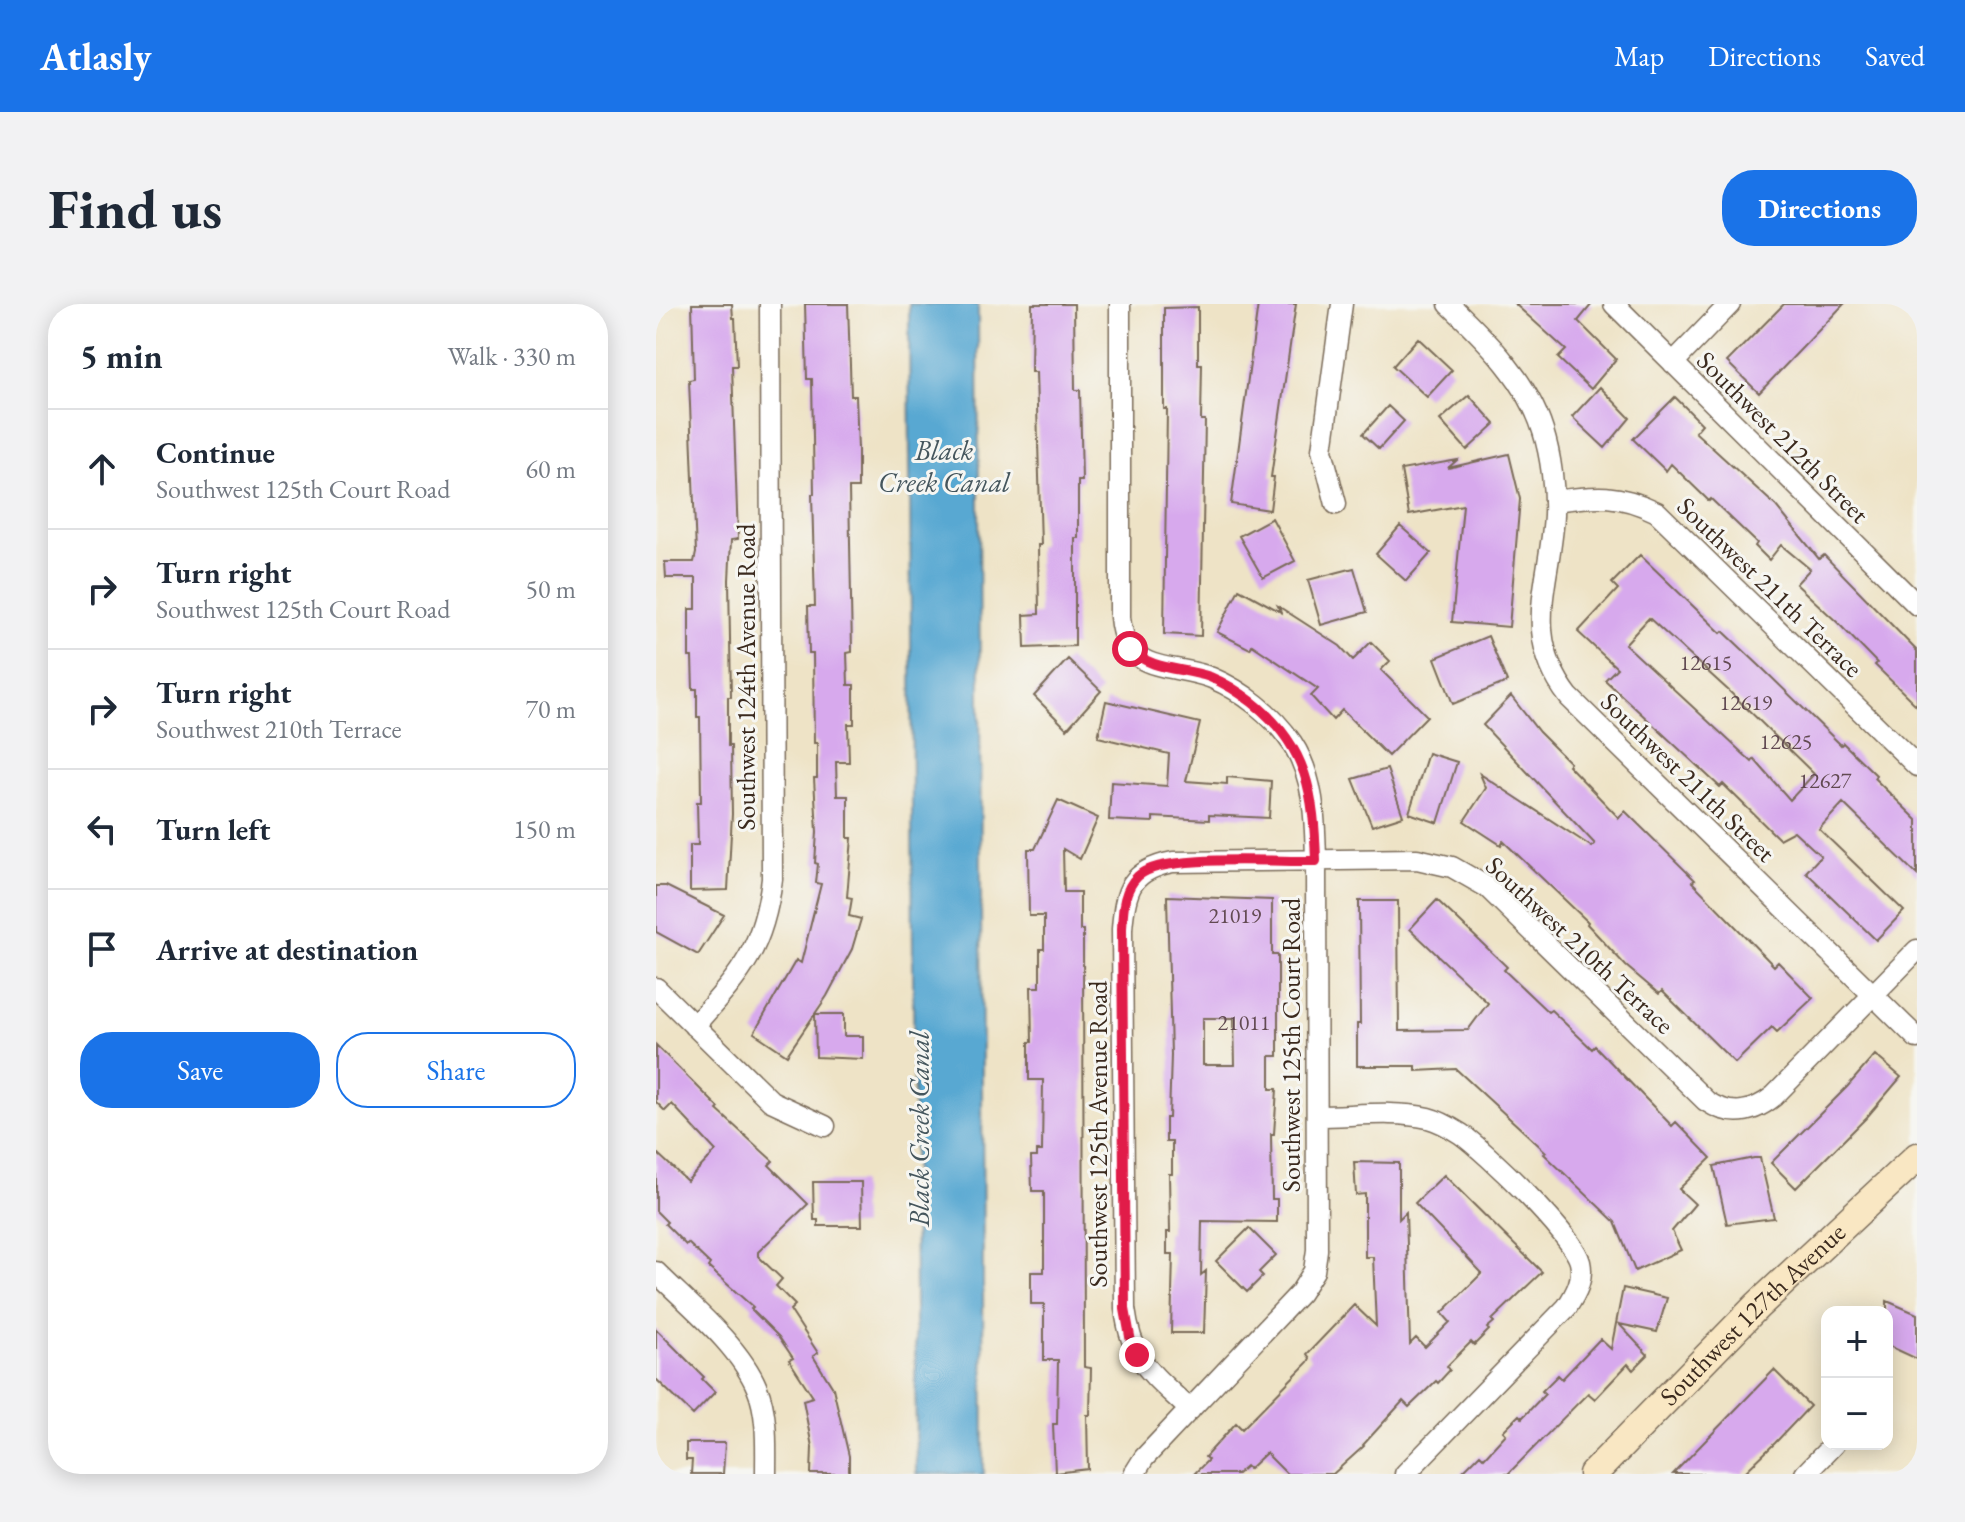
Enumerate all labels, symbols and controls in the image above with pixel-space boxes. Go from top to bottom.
text: Atlasly [40,32,151,81]
text: Map [1614,38,1664,74]
text: Directions [1708,38,1821,74]
text: Saved [1865,38,1925,74]
button: Directions [1722,170,1917,246]
text: Find us [48,172,222,245]
text: 5 min [80,334,163,378]
text: Walk · 330 m [448,339,576,373]
street label: Southwest 212th Street [1690,344,1876,530]
water label: Black Creek Canal [878,432,1011,500]
text: Continue [156,433,275,472]
icon: ahead [80,447,124,491]
text: 60 m [526,452,576,486]
text: Southwest 125th Court Road [156,472,450,506]
street label: Southwest 211th Terrace [1670,489,1870,685]
street label: Southwest 124th Avenue Road [729,523,763,831]
text: Turn right [156,553,292,592]
icon: right [80,567,124,611]
text: 50 m [526,572,576,606]
text: Southwest 125th Court Road [156,592,450,626]
route start [1112,631,1148,667]
house number: 12615 [1680,648,1732,677]
text: Turn right [156,673,292,712]
street label: Southwest 211th Street [1593,685,1783,869]
icon: right [80,687,124,731]
house number: 12619 [1720,688,1773,717]
text: 70 m [526,692,576,726]
text: Southwest 210th Terrace [156,712,402,746]
house number: 12625 [1760,727,1812,756]
house number: 12627 [1799,766,1852,795]
icon: left [80,807,124,851]
text: Turn left [156,810,270,849]
text: 150 m [513,812,576,846]
street label: Southwest 210th Terrace [1479,849,1681,1041]
street label: Southwest 125th Court Road [1274,897,1308,1192]
house number: 21019 [1209,901,1262,930]
icon: arrive [80,927,124,971]
text: Arrive at destination [156,930,418,969]
street label: Southwest 125th Avenue Road [1081,980,1115,1288]
house number: 21011 [1218,1008,1270,1037]
water label: Black Creek Canal [901,1030,937,1228]
button: Save [80,1032,320,1108]
button: Share [336,1032,576,1108]
street label: Southwest 127th Avenue [1652,1215,1853,1413]
map controls [1821,1306,1893,1450]
button: + [1821,1306,1893,1378]
route end [1119,1337,1155,1373]
button: − [1821,1378,1893,1450]

